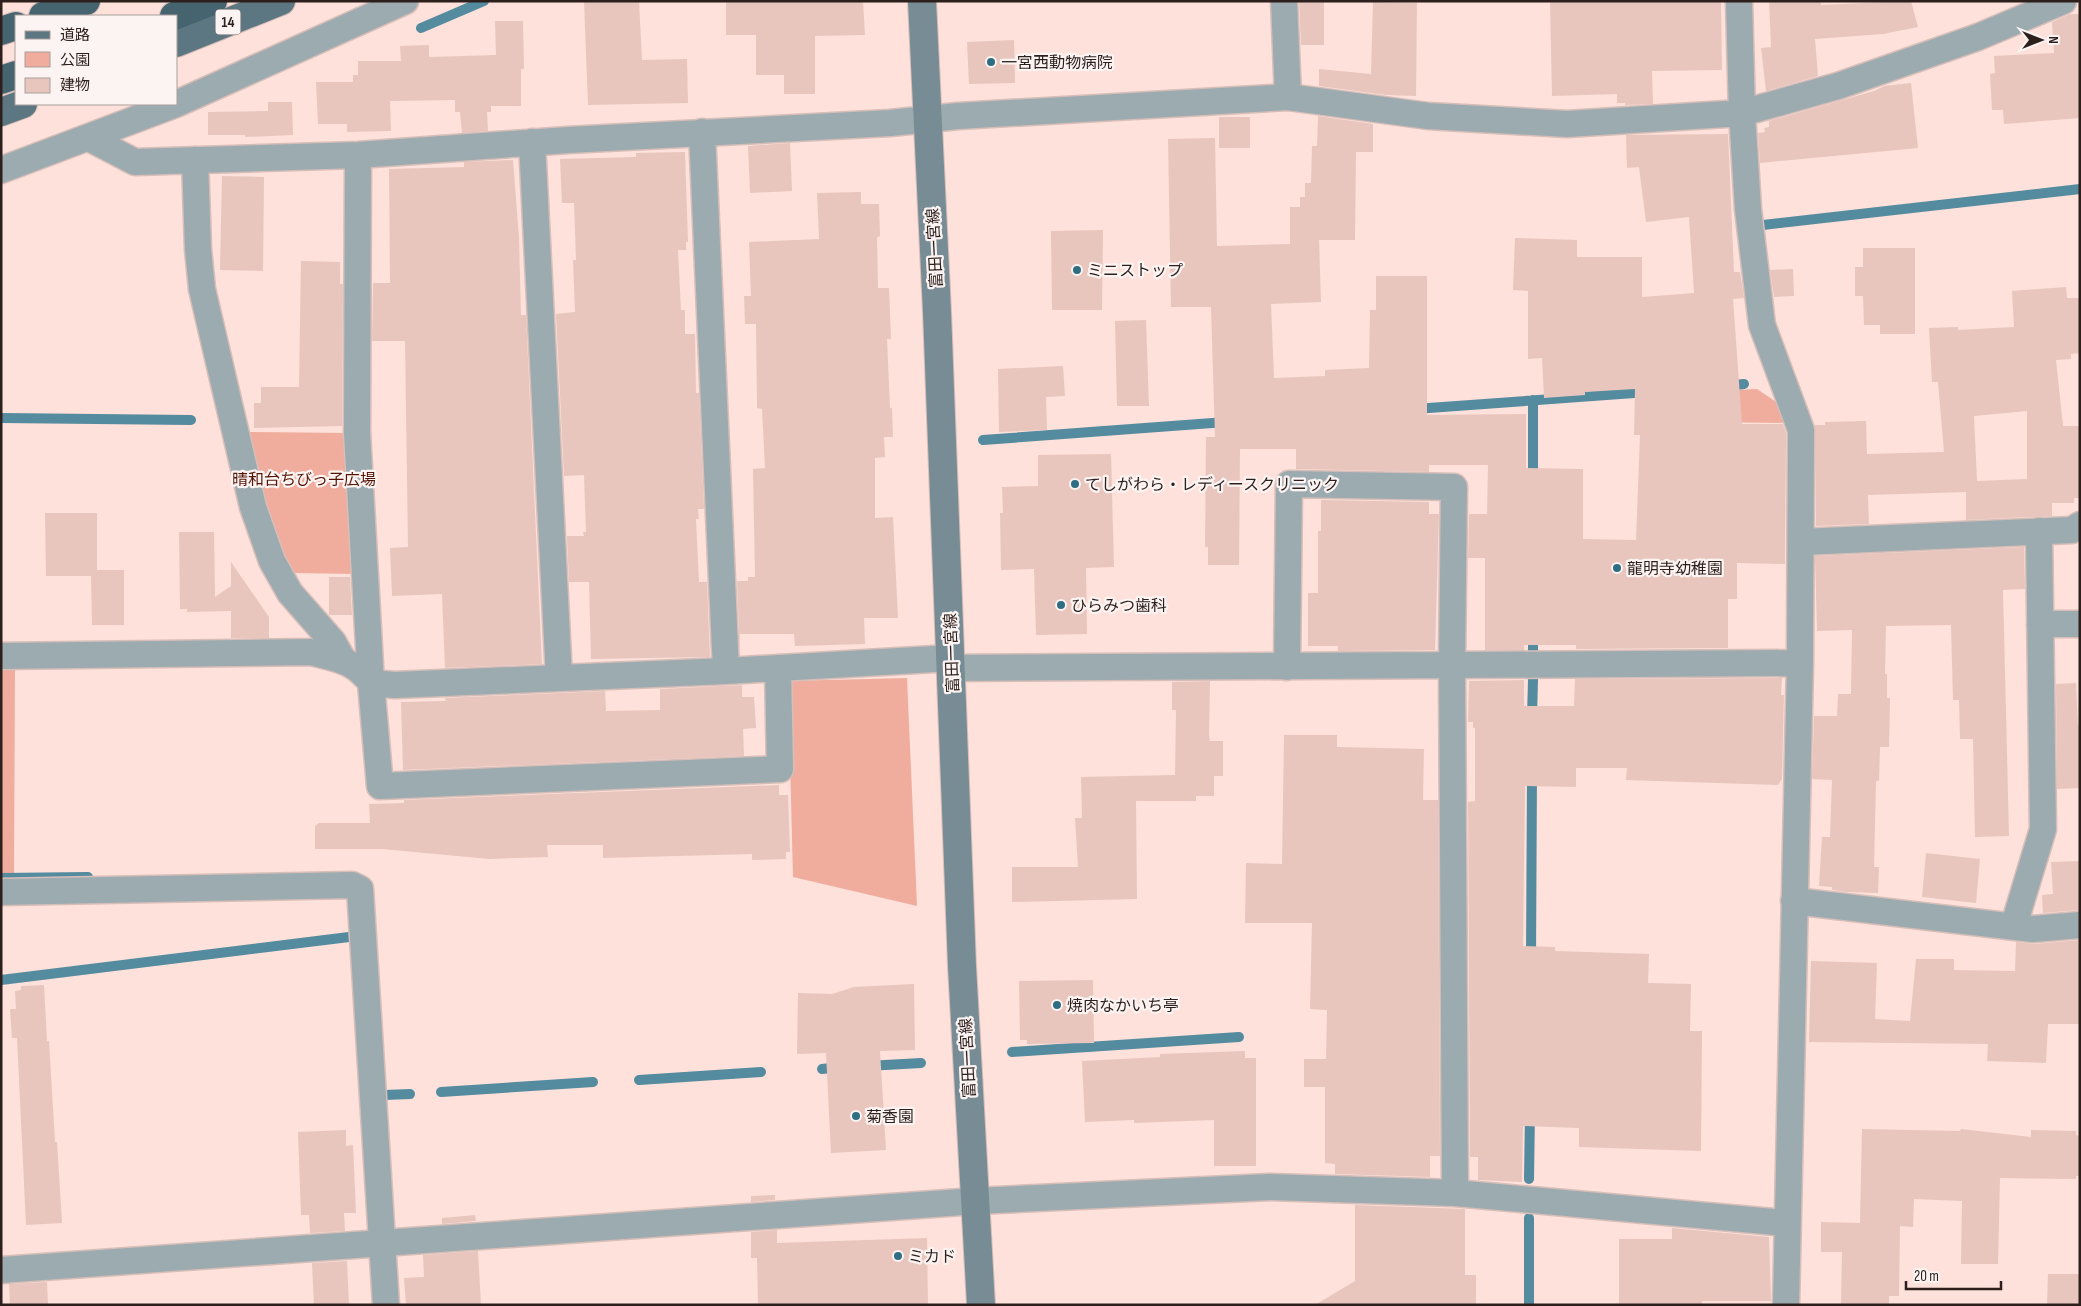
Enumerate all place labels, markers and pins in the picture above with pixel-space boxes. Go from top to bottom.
place label: 一宮西動物病院 [1001,54,1113,73]
marker: 一宮西動物病院 [985,56,997,68]
place label: ミニストップ [1087,262,1183,281]
marker: ミニストップ [1071,264,1083,276]
place label: てしがわら・レディースクリニック [1085,476,1339,495]
marker: てしがわら・レディースクリニック [1069,478,1081,490]
place label: 龍明寺幼稚園 [1627,560,1723,579]
marker: 龍明寺幼稚園 [1611,562,1623,574]
place label: ひらみつ歯科 [1071,597,1167,616]
marker: ひらみつ歯科 [1055,599,1067,611]
place label: 焼肉なかいち亭 [1067,997,1179,1016]
marker: 焼肉なかいち亭 [1051,999,1063,1011]
place label: 菊香園 [866,1108,914,1127]
marker: 菊香園 [850,1110,862,1122]
place label: ミカド [908,1248,956,1267]
marker: ミカド [892,1250,904,1262]

